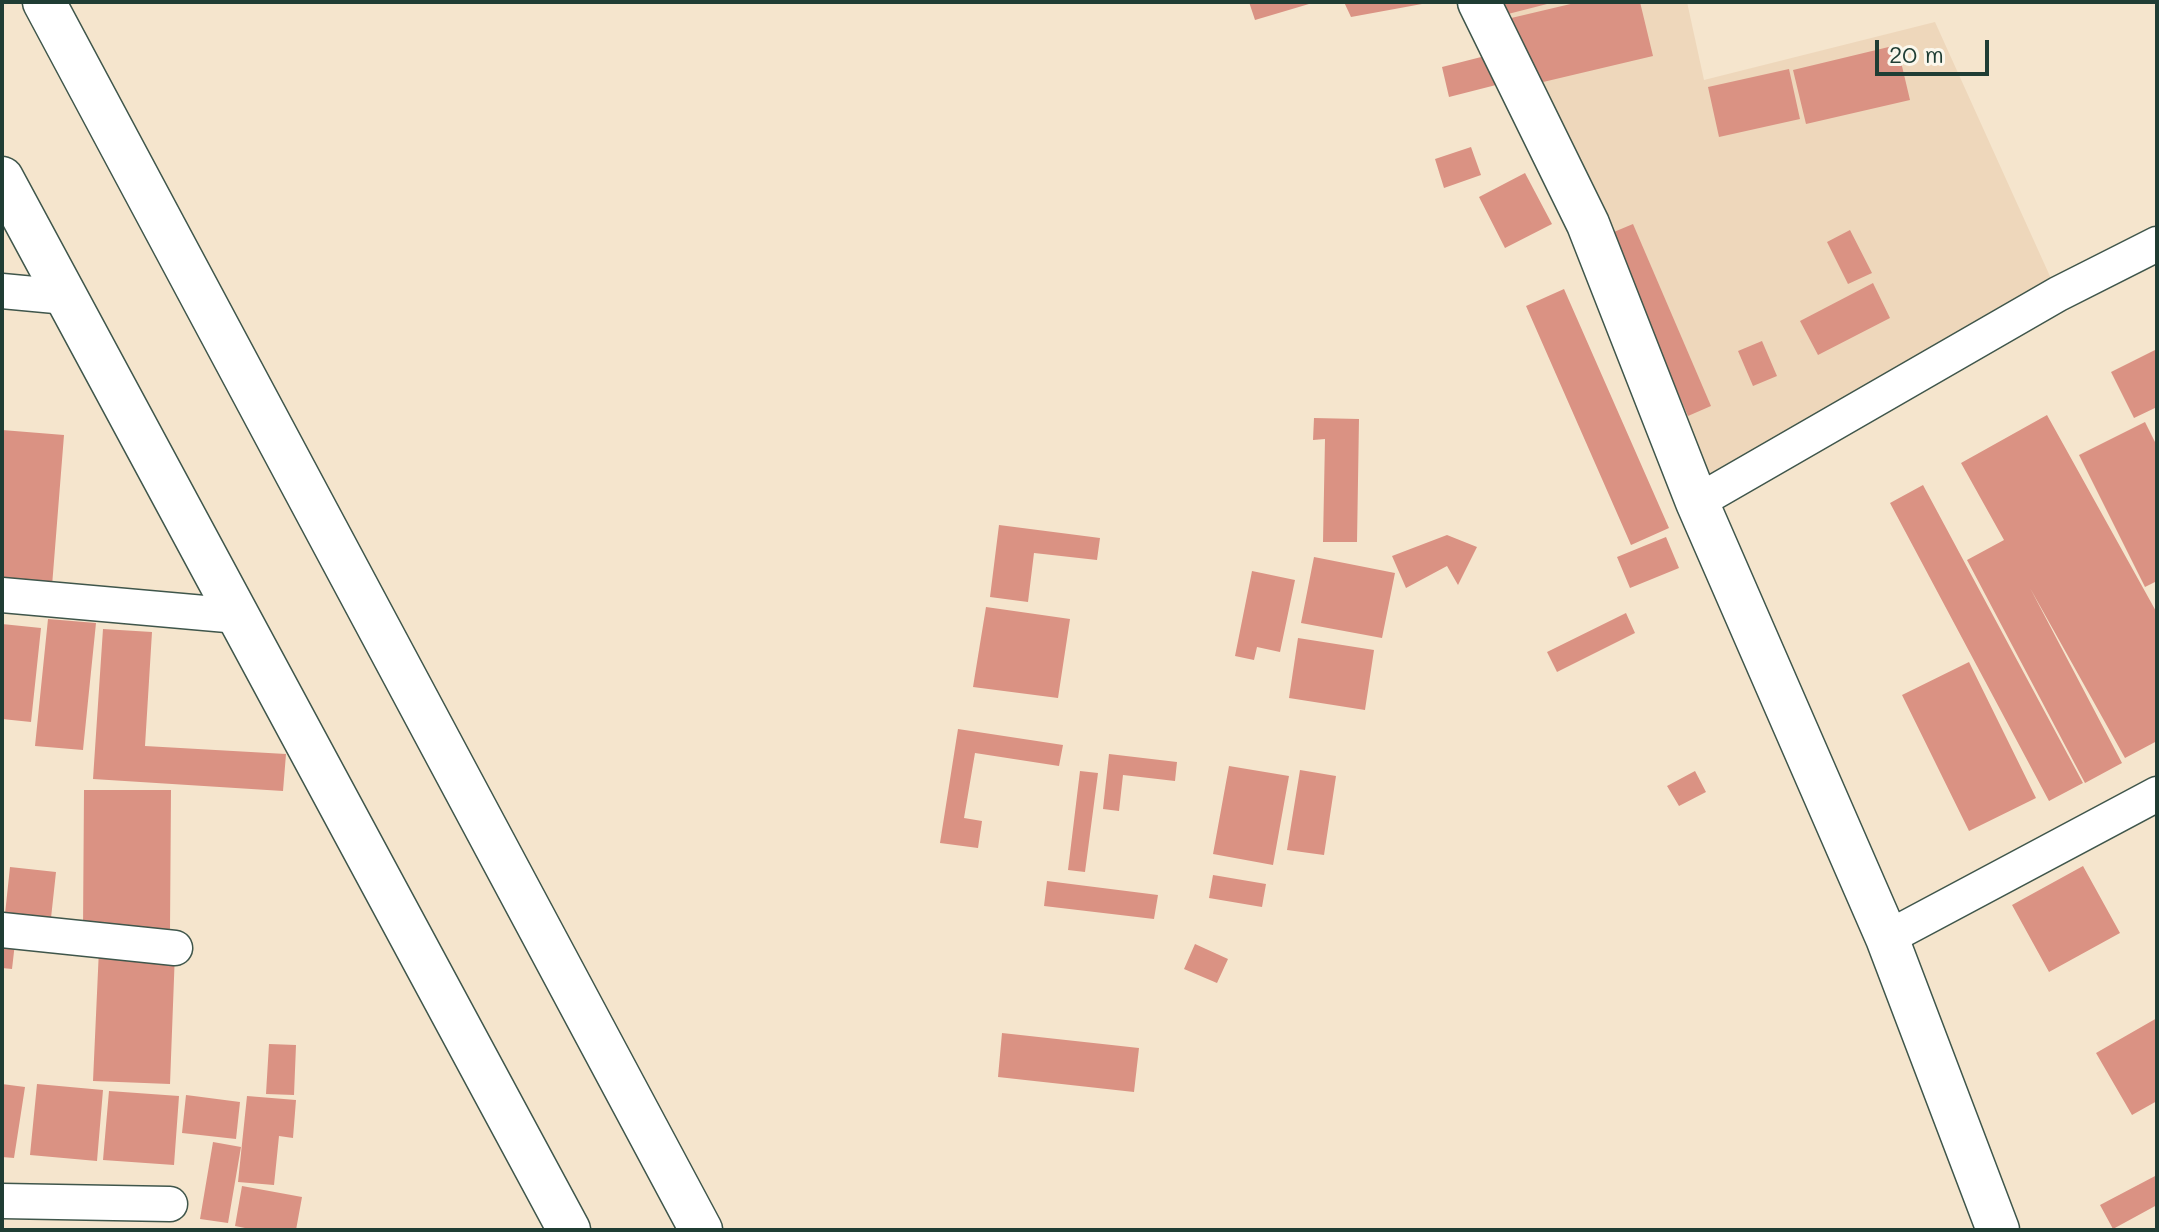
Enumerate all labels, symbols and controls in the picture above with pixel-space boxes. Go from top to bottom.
scale bar [1879,24,1993,74]
text: 20 m [1889,38,1944,69]

